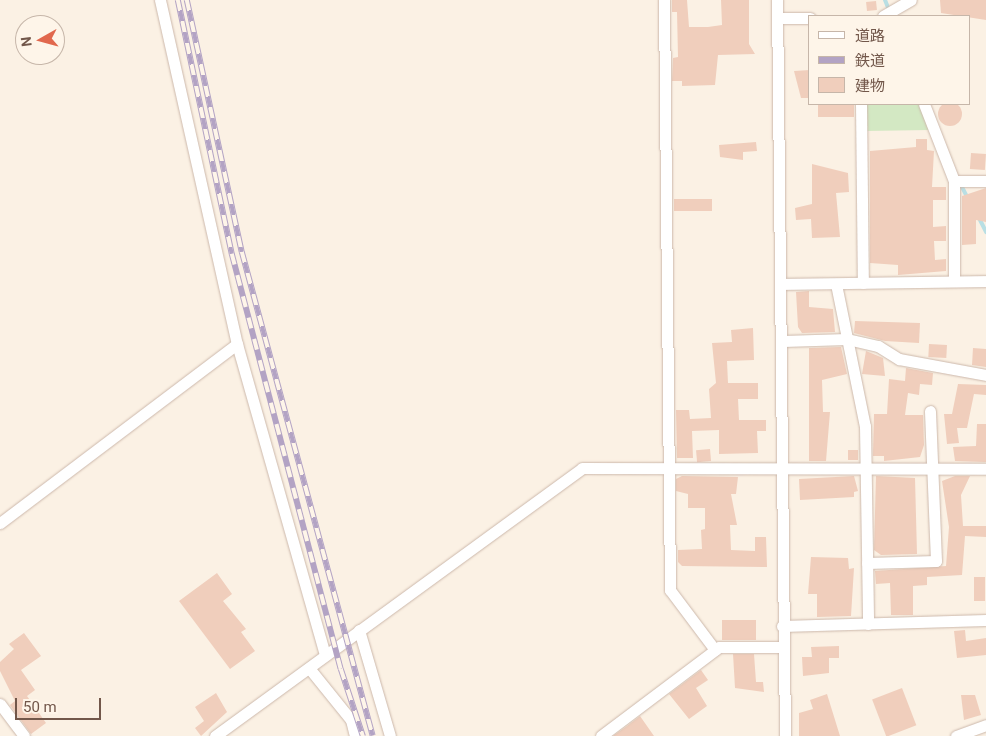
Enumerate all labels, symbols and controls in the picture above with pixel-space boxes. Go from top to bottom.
north arrow [15,15,65,65]
legend [808,15,971,105]
text: 道路 [855,27,885,45]
text: N [18,36,35,48]
text: 鉄道 [855,52,885,70]
text: 建物 [855,77,885,95]
scale bar [18,688,104,720]
text: 50 m [23,698,57,716]

